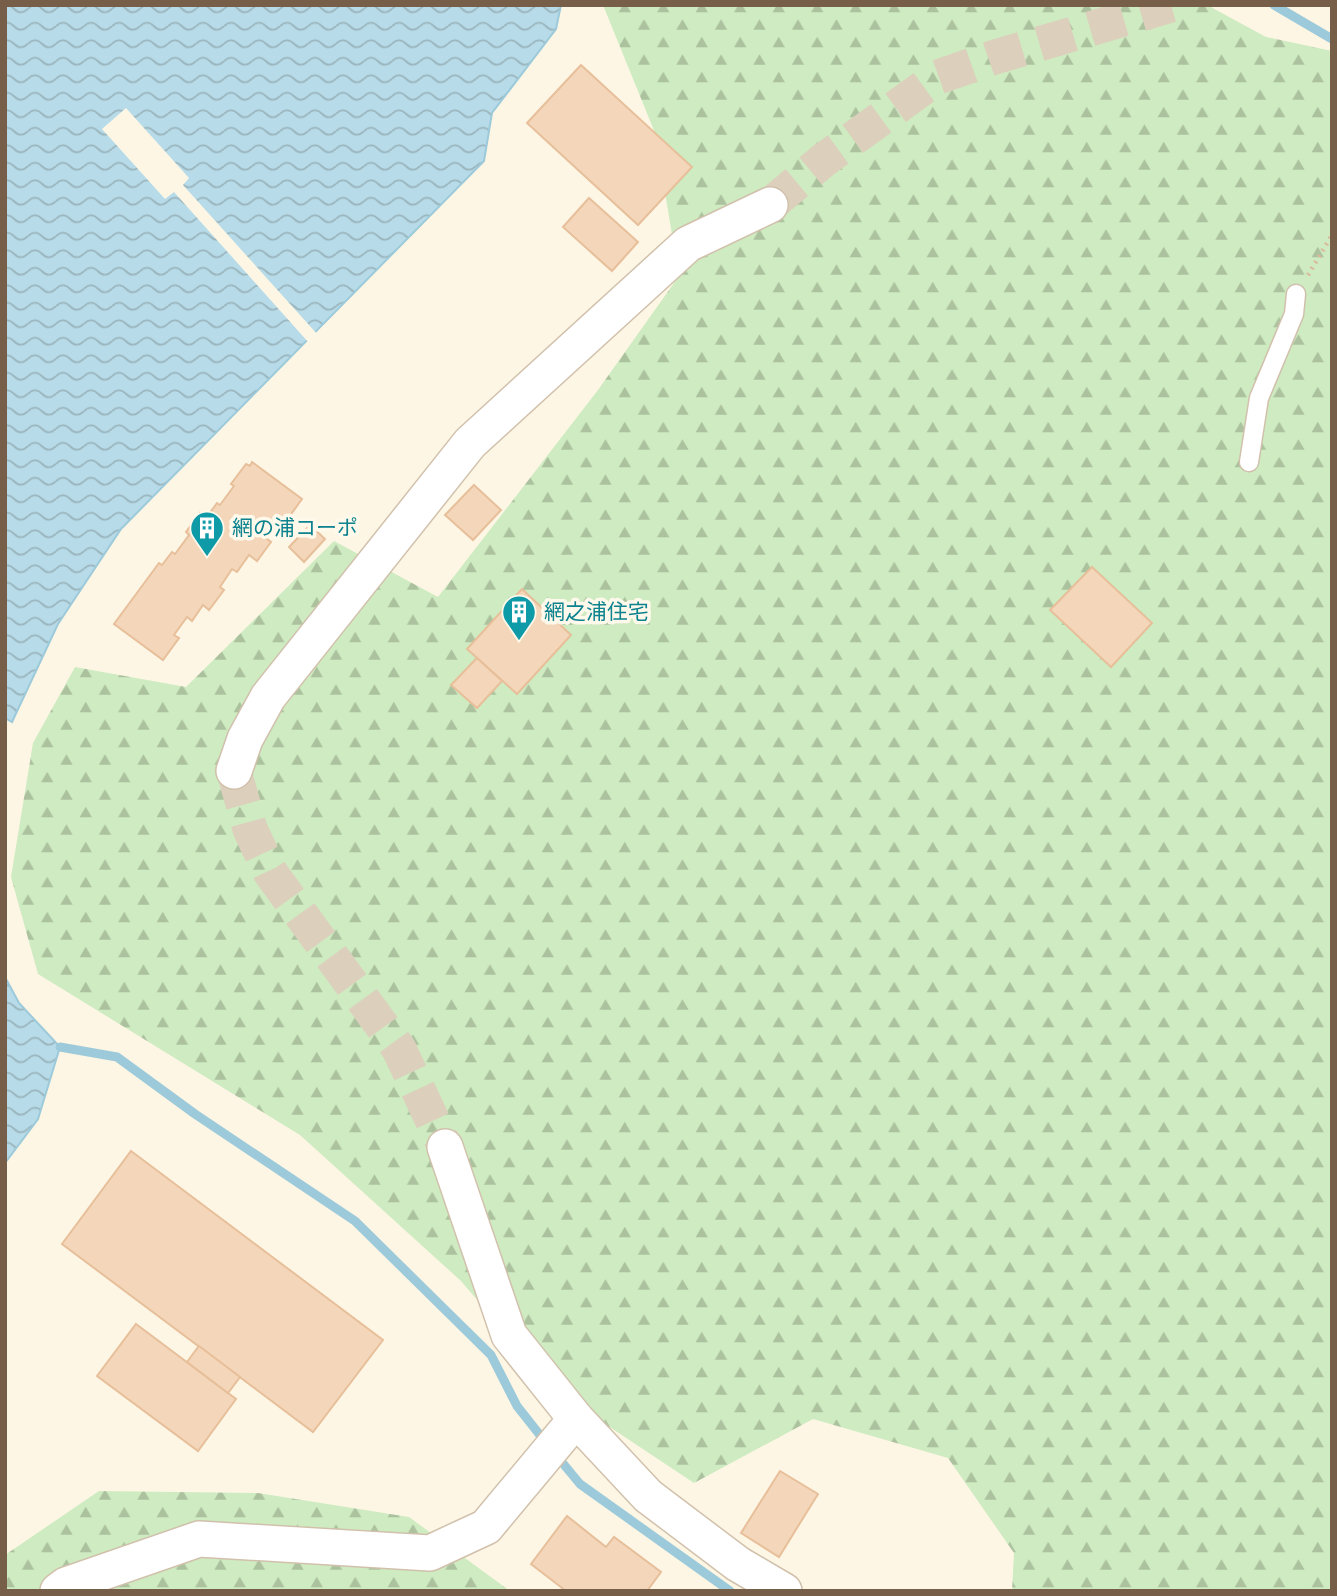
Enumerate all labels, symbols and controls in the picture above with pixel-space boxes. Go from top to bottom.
building icon: 網の浦コーポ [188,509,226,558]
place label: 網の浦コーポ [232,515,358,539]
building icon: 網之浦住宅 [500,593,538,642]
place label: 網之浦住宅 [544,599,649,623]

